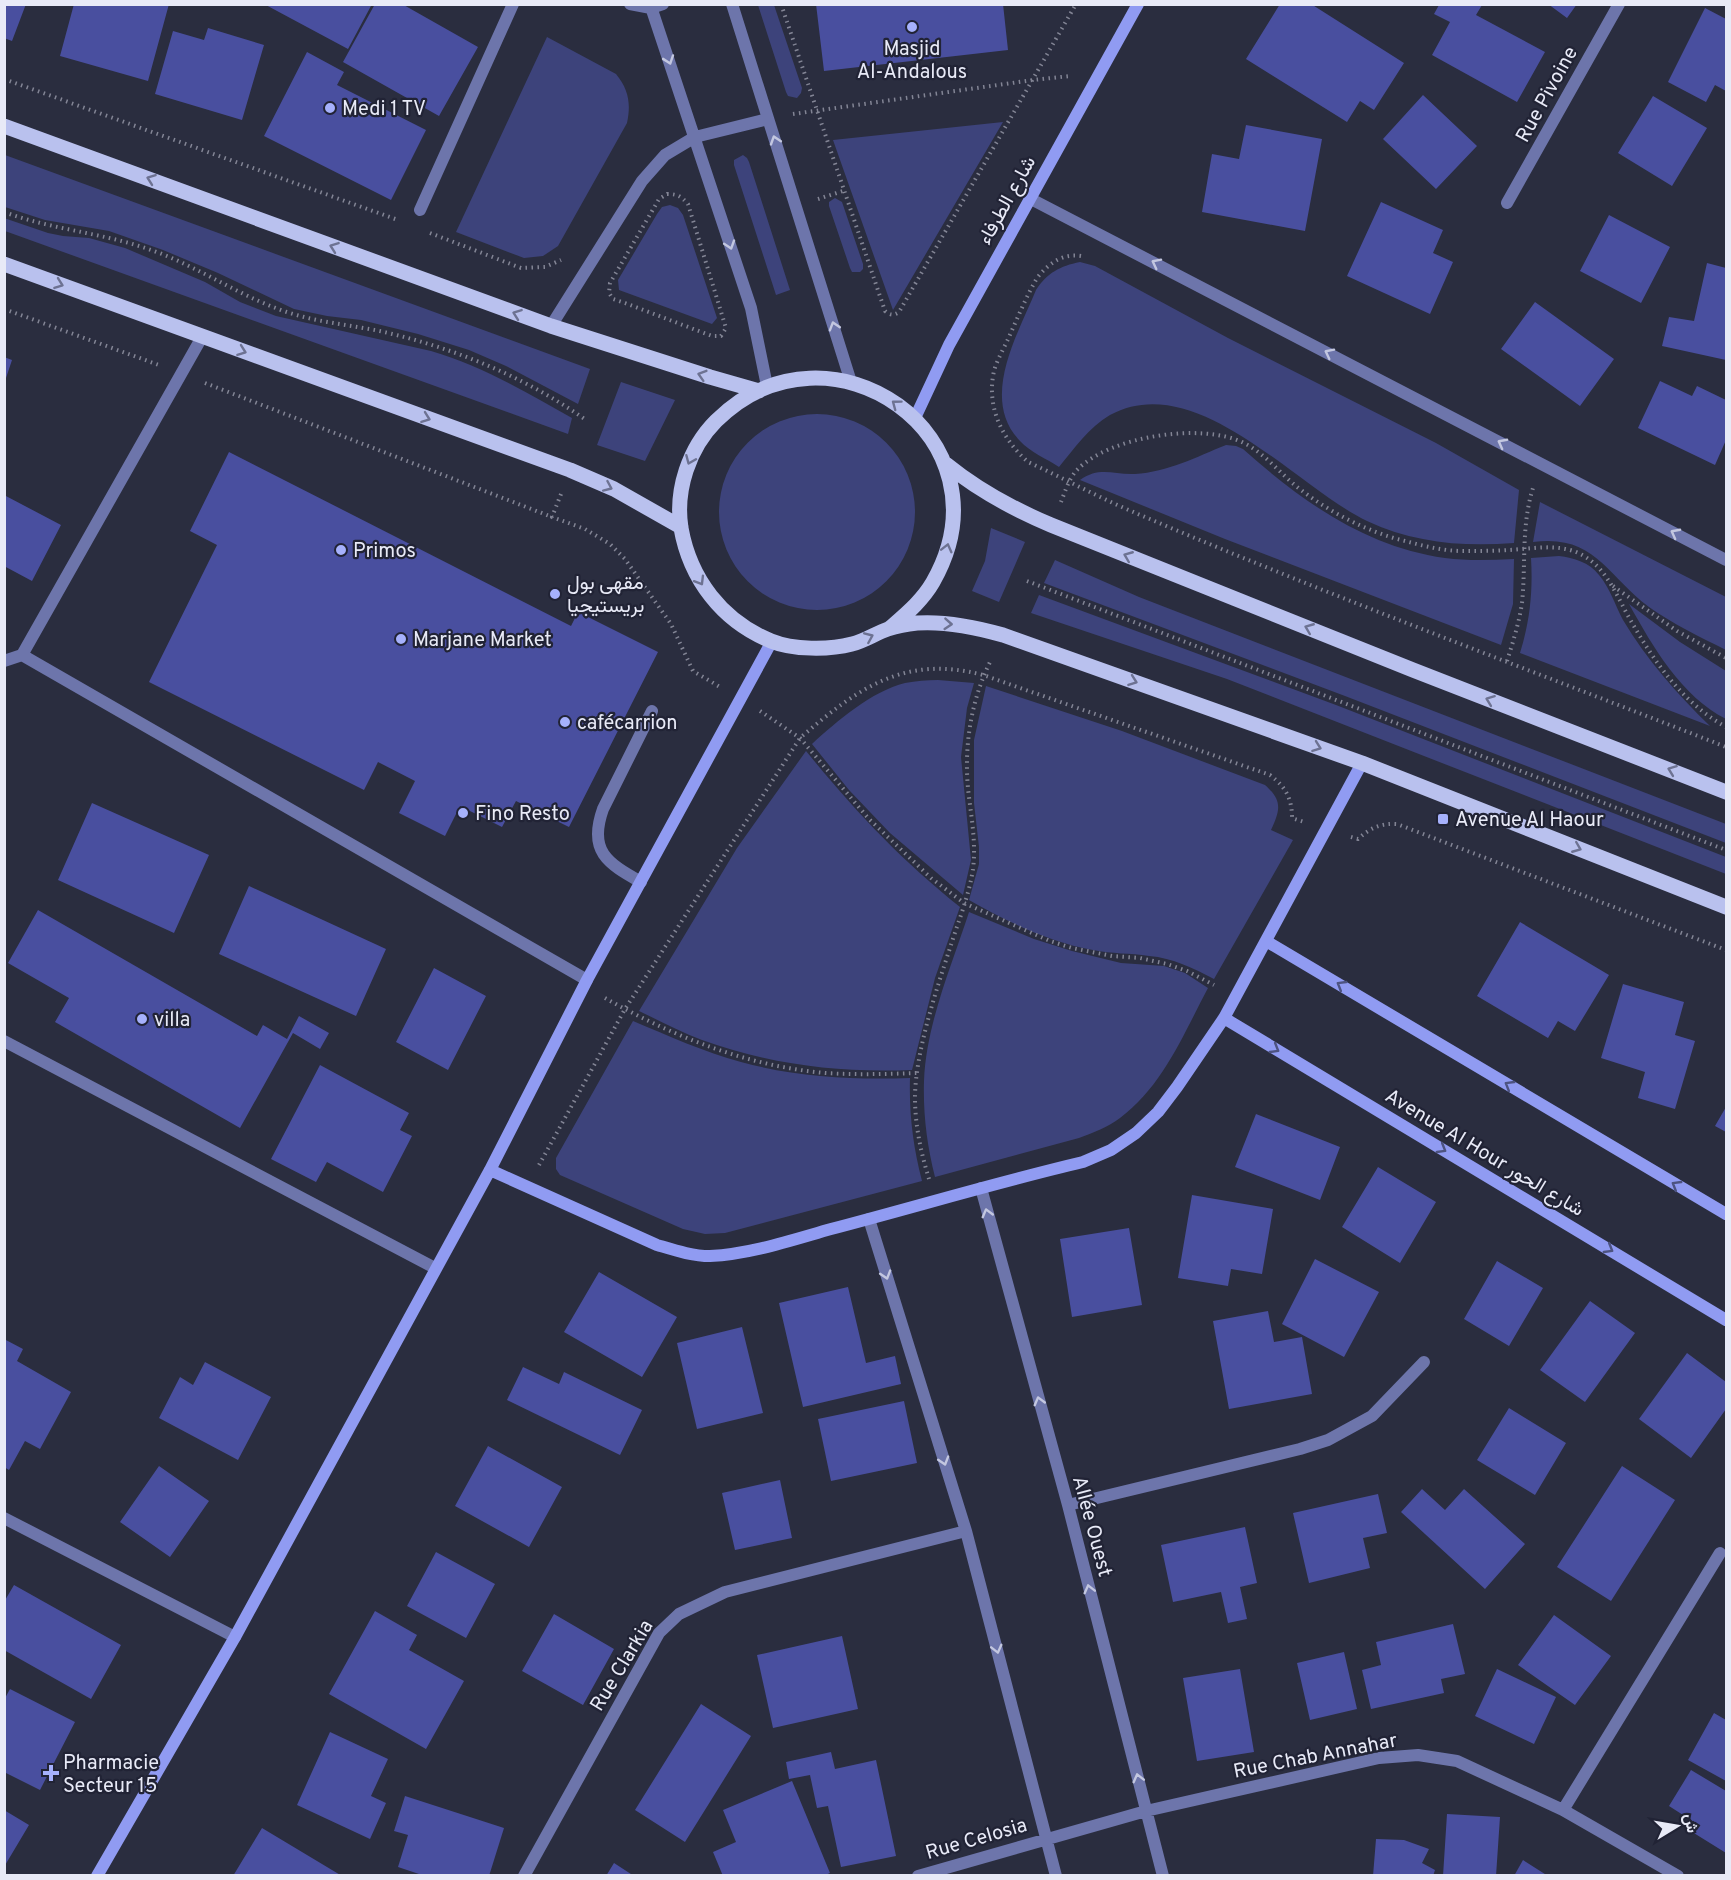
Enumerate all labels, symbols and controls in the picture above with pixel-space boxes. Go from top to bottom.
marker: Masjid Al-Andalous [905,20,919,34]
place label: Masjid Al-Andalous [857,37,967,86]
street label: Rue Pivoine [1511,42,1585,148]
one-way arrow [662,54,674,65]
place label: Medi 1 TV [342,97,426,123]
marker: Medi 1 TV [323,101,337,115]
one-way arrow [770,135,782,146]
street label: شارع الطرفاء [973,152,1043,250]
one-way arrow [146,174,157,187]
one-way arrow [723,239,736,250]
one-way arrow [329,241,340,254]
one-way arrow [1151,259,1162,271]
one-way arrow [53,277,64,289]
one-way arrow [513,308,523,321]
one-way arrow [829,321,841,332]
one-way arrow [237,344,247,357]
one-way arrow [1325,349,1335,360]
one-way arrow [698,370,708,382]
one-way arrow [892,400,903,411]
one-way arrow [420,410,431,423]
one-way arrow [1498,439,1508,450]
one-way arrow [685,454,697,465]
one-way arrow [601,480,612,492]
one-way arrow [1670,529,1681,540]
place label: Primos [353,539,416,565]
marker: Primos [334,543,348,557]
one-way arrow [939,543,952,553]
one-way arrow [1123,550,1134,563]
place label: مقهى بول بريستيجيا [567,571,644,620]
one-way arrow [693,575,705,585]
marker: مقهى بول بريستيجيا [548,587,562,601]
one-way arrow [943,617,952,630]
one-way arrow [1304,623,1315,635]
place label: Marjane Market [413,628,552,654]
marker: Marjane Market [394,632,408,646]
one-way arrow [863,632,874,644]
one-way arrow [1128,674,1138,687]
one-way arrow [1485,695,1496,707]
place label: cafécarrion [577,711,678,737]
marker: cafécarrion [558,715,572,729]
one-way arrow [1311,739,1322,752]
one-way arrow [1667,765,1678,778]
place label: Fino Resto [475,802,570,828]
marker: Fino Resto [456,806,470,820]
place label: Avenue Al Haour [1455,808,1604,834]
marker: Avenue Al Haour [1436,812,1450,826]
one-way arrow [1571,841,1582,853]
one-way arrow [1337,981,1347,993]
place label: villa [154,1008,190,1034]
marker: villa [135,1012,149,1026]
one-way arrow [1269,1041,1279,1053]
one-way arrow [1505,1081,1515,1092]
street label: Avenue Al Hour شارع الحور [1380,1084,1588,1224]
one-way arrow [1436,1141,1446,1153]
one-way arrow [1672,1180,1682,1192]
one-way arrow [982,1208,995,1218]
one-way arrow [1603,1242,1613,1254]
one-way arrow [879,1269,891,1280]
one-way arrow [1034,1396,1046,1407]
one-way arrow [937,1455,950,1466]
street label: Allée Ouest [1065,1473,1117,1580]
one-way arrow [1084,1585,1097,1595]
street label: Rue Clarkia [585,1615,660,1717]
one-way arrow [989,1644,1002,1654]
street label: Rue Chab Annahar [1231,1728,1400,1786]
place label: Pharmacie Secteur 15 [63,1751,159,1800]
marker: Pharmacie Secteur 15 [44,1766,58,1780]
one-way arrow [1133,1773,1145,1784]
north arrow [1647,1796,1707,1856]
text: ش [1678,1812,1701,1835]
street label: Rue Celosia [923,1813,1030,1867]

